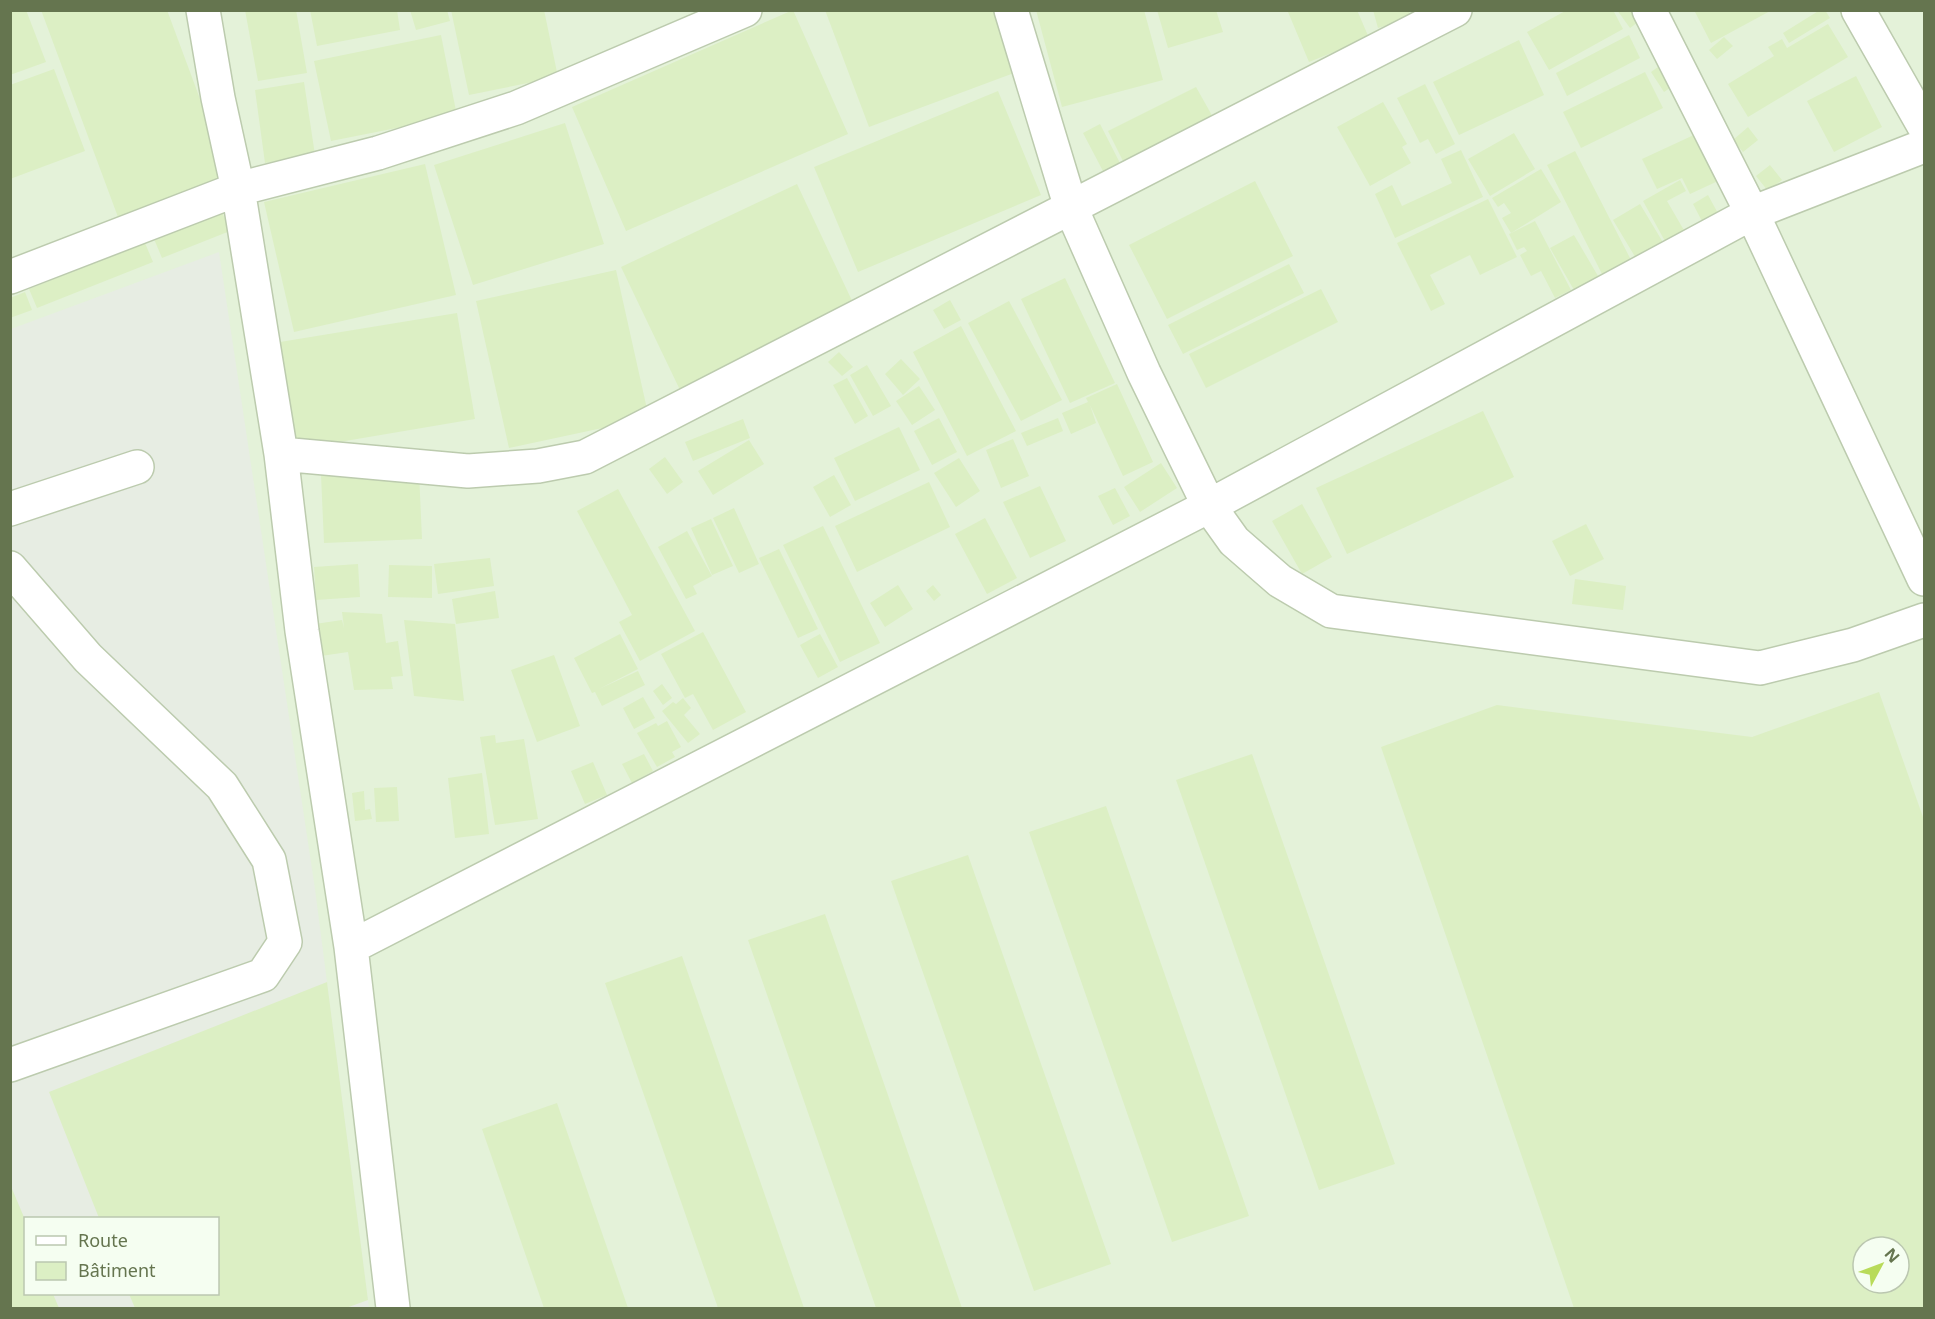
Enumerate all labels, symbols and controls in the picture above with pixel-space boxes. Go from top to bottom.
legend [24,1217,219,1295]
text: Route [78,1228,128,1252]
north arrow [1851,1235,1911,1295]
text: N [1880,1243,1905,1267]
text: Bâtiment [78,1258,156,1282]

